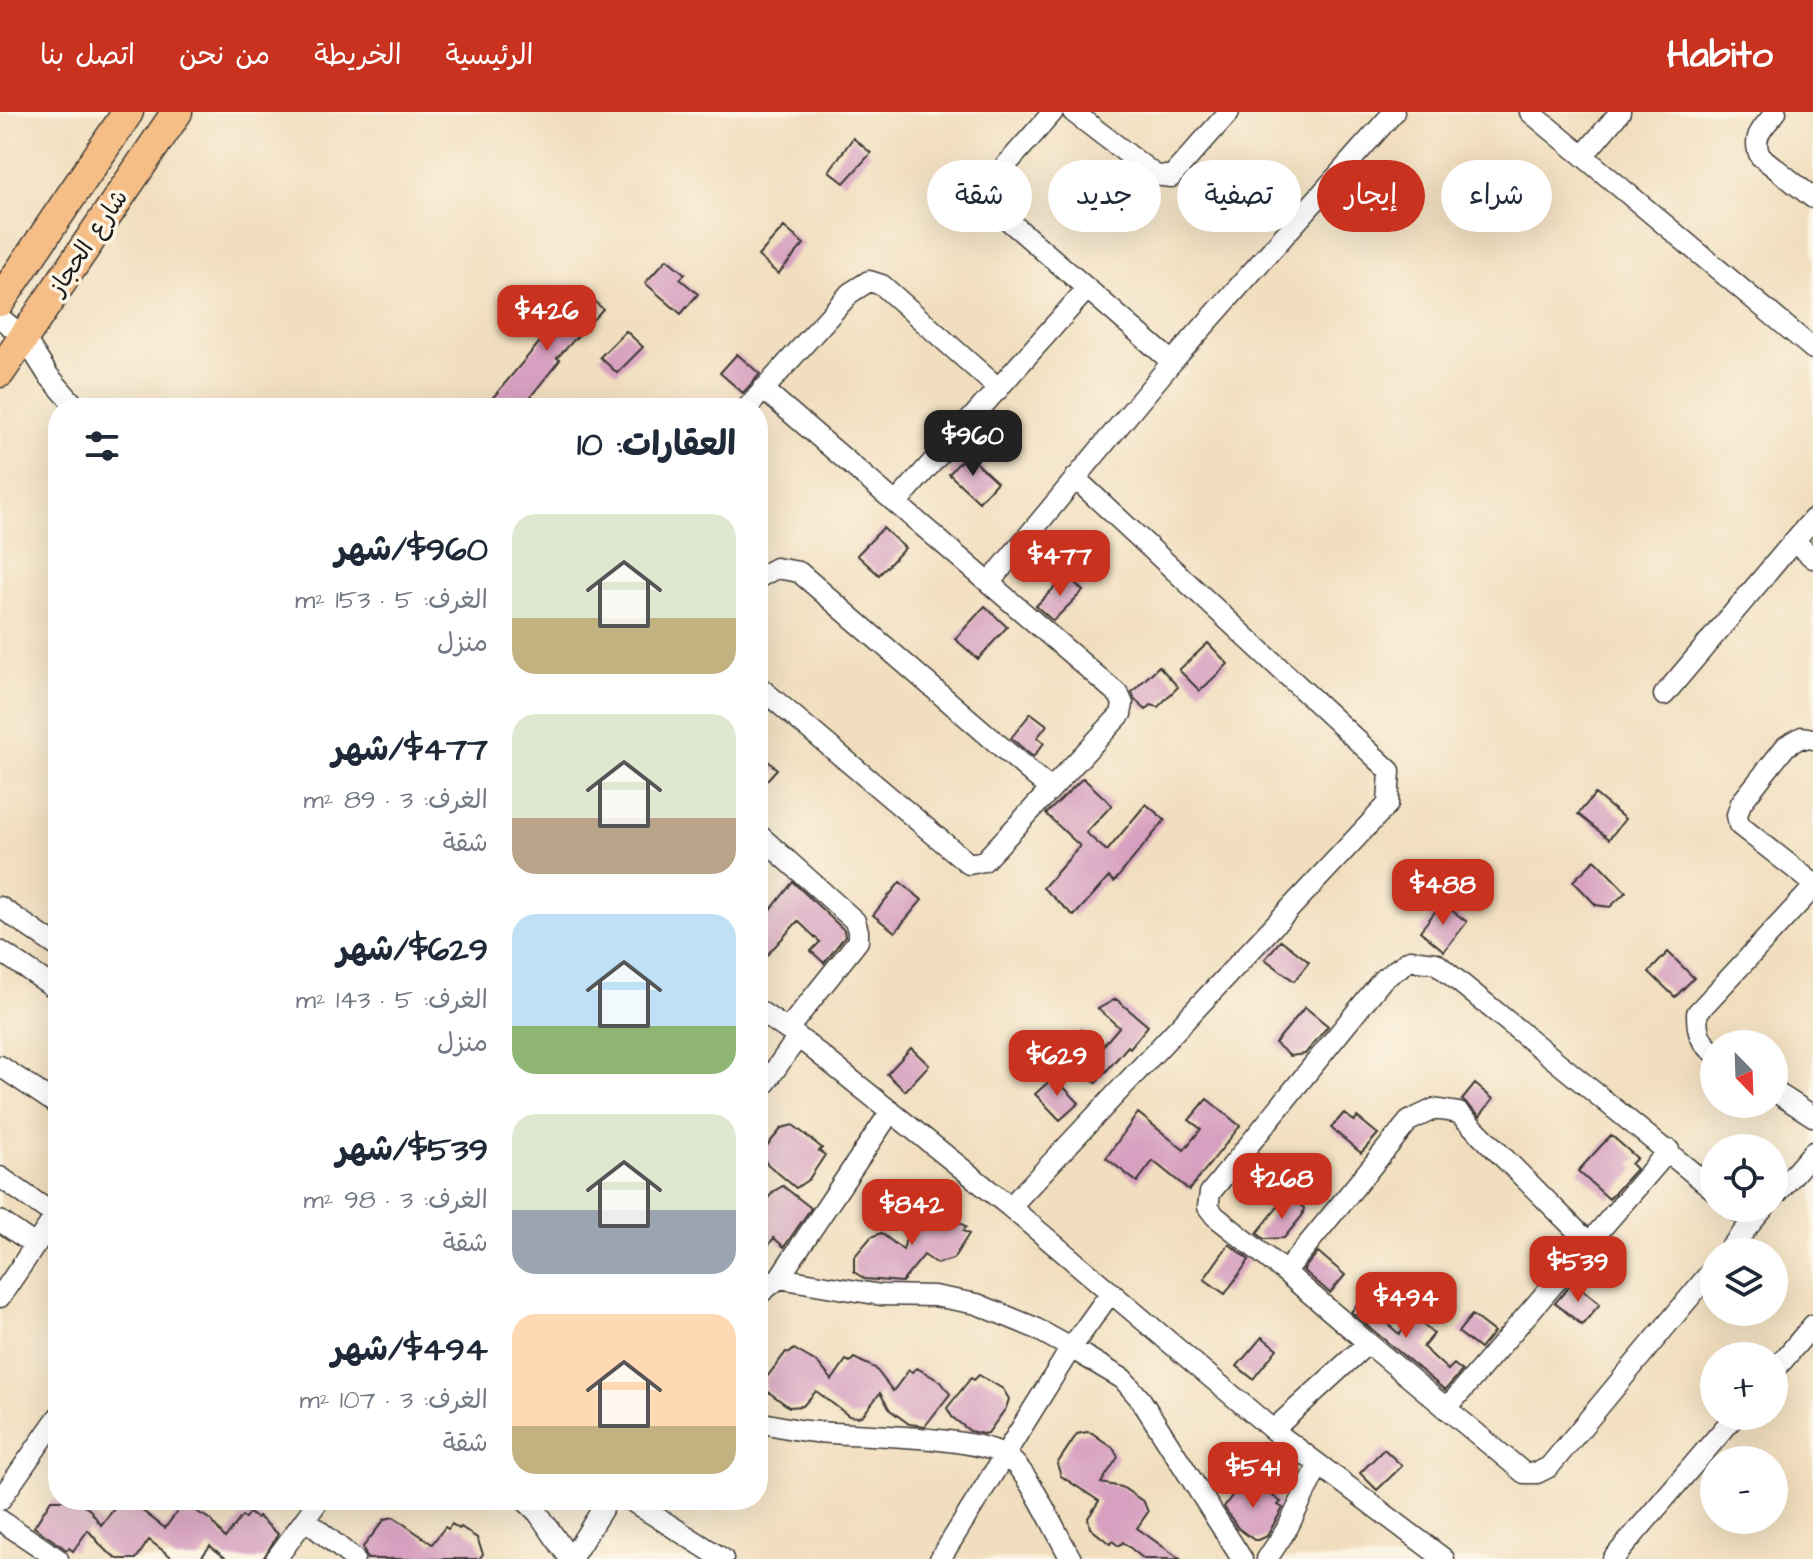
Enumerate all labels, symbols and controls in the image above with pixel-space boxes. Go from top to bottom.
text: Habito [1667,30,1773,82]
text: اتصل بنا [40,36,135,75]
text: من نحن [179,36,270,75]
text: الخريطة [314,36,402,75]
text: الرئيسية [446,36,533,75]
chip: شقة [927,160,1032,232]
chip: جديد [1048,160,1161,232]
chip: تصفية [1177,160,1301,232]
chip: إيجار [1317,160,1425,232]
chip: شراء [1441,160,1552,232]
street label: شارع الحجاز [40,183,137,304]
pin: $426 [500,285,594,353]
text: $426 [515,293,579,329]
pin: $960 [926,410,1020,478]
text: $960 [942,418,1004,454]
text: العقارات: 10 [577,421,736,469]
icon: filters [80,424,124,468]
text: $960/شهر [335,526,488,574]
pin: $477 [1013,530,1107,598]
text: $477 [1028,538,1092,574]
icon: home [576,546,672,642]
text: الغرف: 5 · 153 m² [295,582,488,618]
text: منزل [437,625,488,661]
text: $477/شهر [332,726,488,774]
icon: home [576,746,672,842]
text: الغرف: 3 · 89 m² [303,782,488,818]
text: شقة [443,825,488,861]
pin: $488 [1396,859,1490,927]
text: $488 [1410,867,1476,903]
text: $629/شهر [337,926,488,974]
icon: home [576,946,672,1042]
text: الغرف: 5 · 143 m² [296,982,488,1018]
text: منزل [437,1025,488,1061]
pin: $629 [1010,1030,1104,1098]
north arrow [1700,1030,1788,1118]
map controls [1700,1030,1788,1534]
text: $629 [1027,1038,1087,1074]
text: $539/شهر [336,1126,488,1174]
button: locate [1700,1134,1788,1222]
icon: home [576,1146,672,1242]
pin: $268 [1235,1153,1329,1221]
text: $268 [1251,1161,1313,1197]
pin: $842 [865,1179,959,1247]
text: الغرف: 3 · 98 m² [303,1182,488,1218]
text: $842 [880,1187,944,1223]
text: شقة [443,1225,488,1261]
pin: $539 [1531,1236,1625,1304]
button: layers [1700,1238,1788,1326]
text: $539 [1548,1244,1608,1280]
pin: $494 [1359,1272,1453,1340]
text: $494 [1374,1280,1438,1316]
text: $494/شهر [331,1326,488,1374]
button: + [1700,1342,1788,1430]
icon: home [576,1346,672,1442]
text: الغرف: 3 · 107 m² [299,1382,488,1418]
text: شقة [443,1425,488,1461]
pin: $541 [1206,1442,1300,1510]
button: − [1700,1446,1788,1534]
text: $541 [1226,1450,1280,1486]

